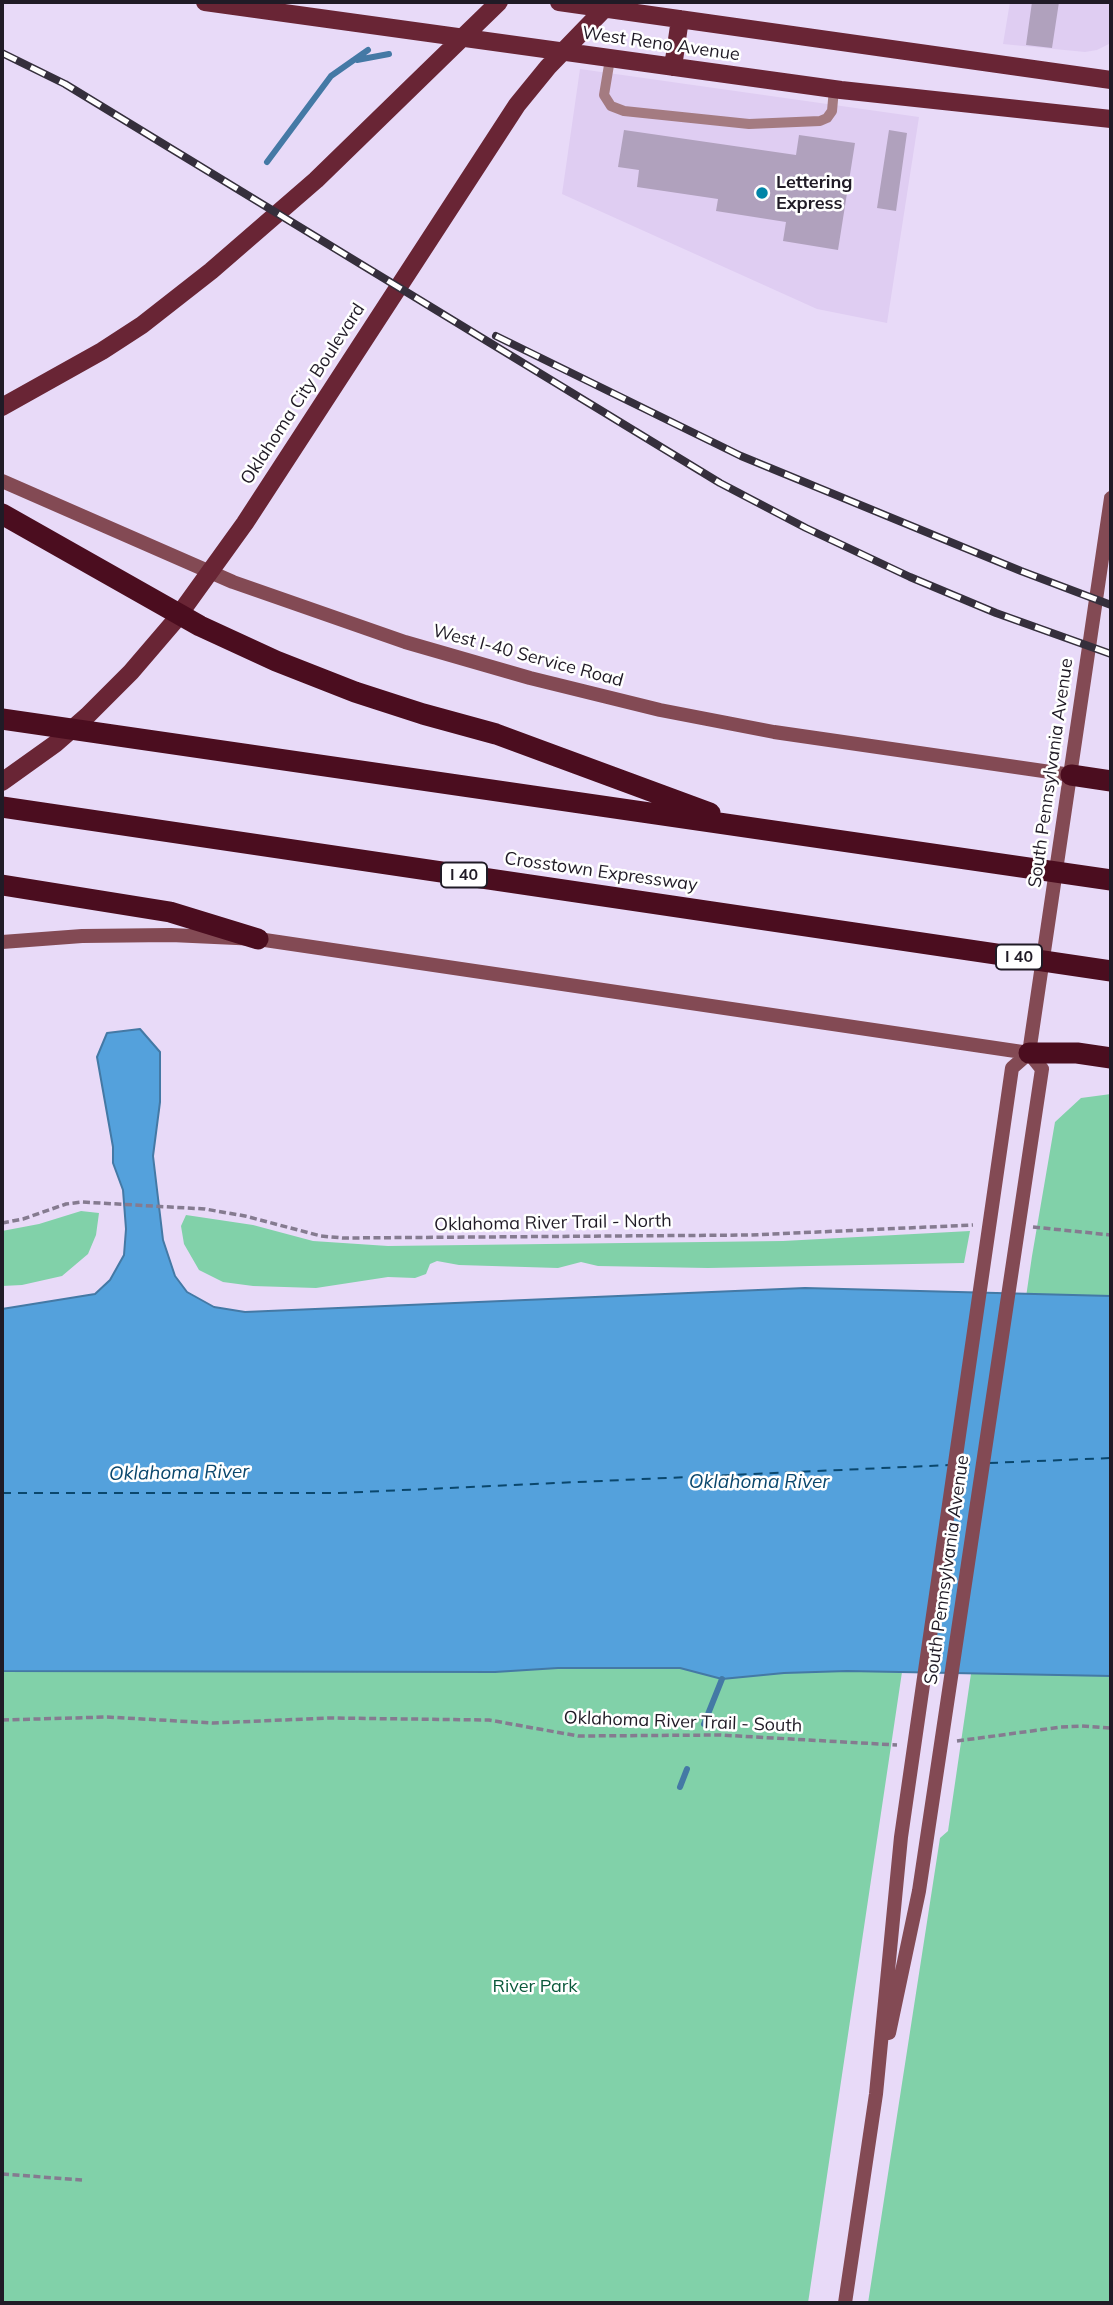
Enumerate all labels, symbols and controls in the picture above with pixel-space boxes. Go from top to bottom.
street label: West Reno Avenue [581,22,741,66]
place label: Lettering Express [776,172,853,214]
marker: Lettering Express [754,185,770,201]
street label: Oklahoma City Boulevard [236,299,370,489]
street label: West I-40 Service Road [430,620,626,692]
street label: South Pennsylvania Avenue [1024,657,1078,889]
street label: Crosstown Expressway [503,848,699,896]
road number: I 40 [441,862,487,888]
road number: I 40 [996,945,1042,970]
street label: Oklahoma River Trail - North [434,1210,672,1236]
street label: South Pennsylvania Avenue [920,1454,974,1686]
water label: Oklahoma River [109,1460,249,1486]
water label: Oklahoma River [689,1471,829,1493]
street label: Oklahoma River Trail - South [563,1707,803,1737]
park label: River Park [492,1976,578,1998]

